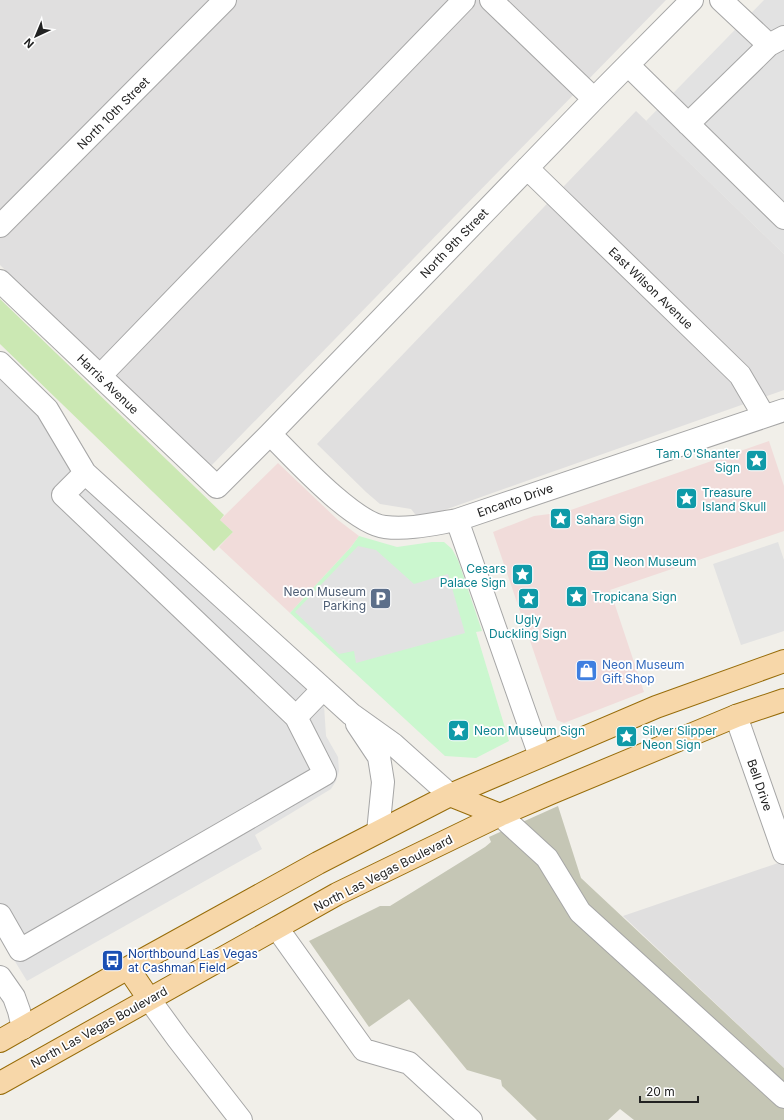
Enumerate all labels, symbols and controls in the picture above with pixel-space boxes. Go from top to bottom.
north arrow [16,16,56,56]
text: N [21,35,37,51]
street label: North 10th Street [74,74,152,152]
street label: North 9th Street [417,205,491,281]
street label: East Wilson Avenue [606,244,696,332]
street label: Harris Avenue [74,351,142,417]
place label: Tam O'Shanter Sign [656,446,740,475]
place icon: Tam O'Shanter Sign [743,447,769,473]
street label: Encanto Drive [475,480,555,520]
place label: Treasure Island Skull [702,485,766,514]
place icon: Treasure Island Skull [673,486,699,512]
place icon: Sahara Sign [547,506,573,532]
place label: Sahara Sign [576,512,644,527]
museum icon: Neon Museum [586,548,612,574]
place label: Neon Museum [614,554,697,569]
place label: Cesars Palace Sign [440,561,506,590]
place icon: Cesars Palace Sign [509,562,535,588]
place icon: Tropicana Sign [563,583,589,609]
place label: Neon Museum Parking [283,584,366,613]
parking icon: Neon Museum Parking [368,585,394,611]
place icon: Ugly Duckling Sign [515,585,541,611]
place label: Tropicana Sign [592,589,677,604]
place label: Ugly Duckling Sign [489,612,567,641]
place label: Neon Museum Gift Shop [602,657,685,686]
shop icon: Neon Museum Gift Shop [574,658,600,684]
place icon: Neon Museum Sign [445,717,471,743]
place label: Neon Museum Sign [474,723,585,738]
place label: Silver Slipper Neon Sign [642,723,717,752]
place icon: Silver Slipper Neon Sign [613,724,639,750]
street label: Bell Drive [744,757,776,813]
street label: North Las Vegas Boulevard [311,831,455,915]
place label: Northbound Las Vegas at Cashman Field [128,946,258,975]
bus stop icon: Northbound Las Vegas at Cashman Field [99,947,125,973]
street label: North Las Vegas Boulevard [28,983,170,1071]
scale bar [640,1078,698,1104]
text: 20 m [646,1084,675,1099]

